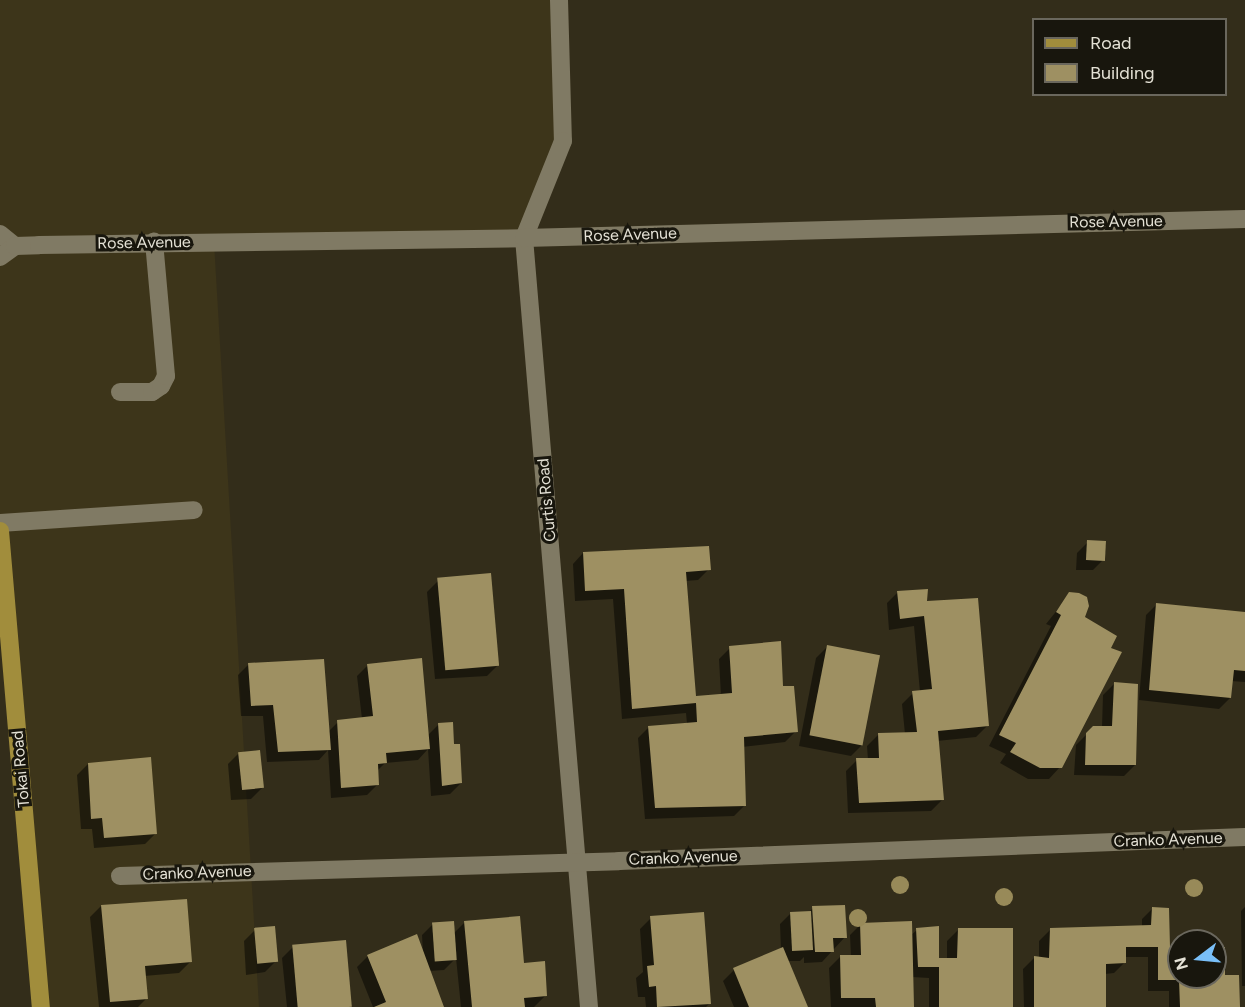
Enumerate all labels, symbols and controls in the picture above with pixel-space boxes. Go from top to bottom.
legend [1032,18,1227,96]
text: Road [1090,32,1131,54]
text: Building [1090,62,1155,84]
street label: Rose Avenue [1069,212,1163,232]
street label: Rose Avenue [583,224,677,246]
street label: Rose Avenue [97,233,191,253]
street label: Curtis Road [534,457,560,543]
street label: Tokai Road [8,730,34,808]
street label: Cranko Avenue [1113,829,1223,851]
street label: Cranko Avenue [628,847,738,869]
street label: Cranko Avenue [142,862,252,884]
north arrow [1167,929,1227,989]
text: N [1170,955,1192,972]

